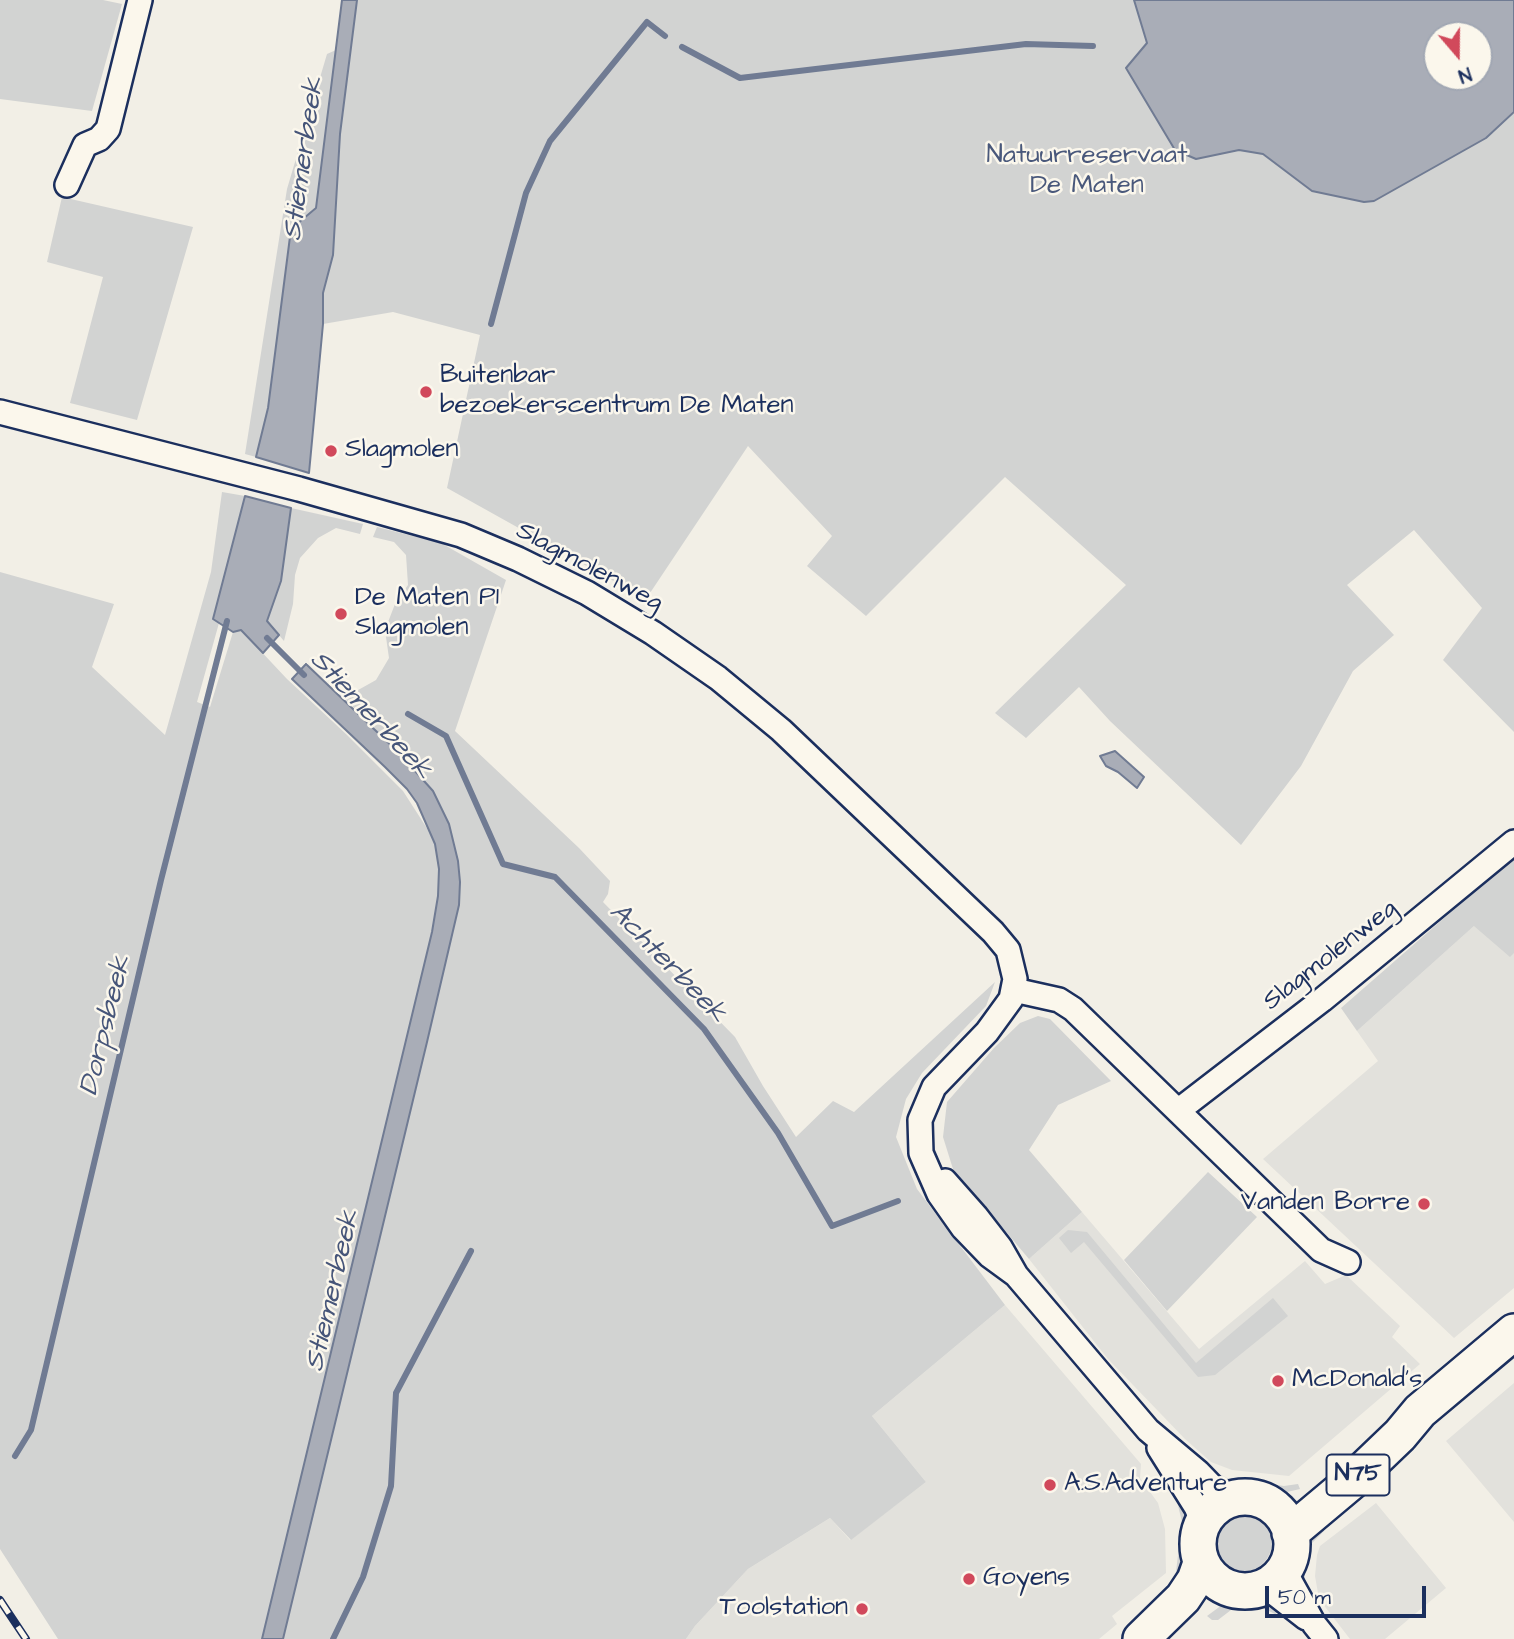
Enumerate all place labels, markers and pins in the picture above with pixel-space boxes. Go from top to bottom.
place label: Buitenbar bezoekerscentrum De Maten [440,361,794,422]
marker: Buitenbar bezoekerscentrum De Maten [418,384,434,400]
place label: Slagmolen [345,435,458,467]
marker: Slagmolen [323,443,339,459]
place label: De Maten P1 Slagmolen [355,583,499,644]
marker: De Maten P1 Slagmolen [333,606,349,622]
place label: Vanden Borre [1241,1188,1410,1220]
marker: Vanden Borre [1416,1196,1432,1212]
place label: McDonald's [1292,1365,1422,1397]
marker: McDonald's [1270,1373,1286,1389]
place label: A.S.Adventure [1064,1469,1227,1501]
marker: A.S.Adventure [1042,1477,1058,1493]
place label: Goyens [983,1563,1070,1595]
marker: Goyens [961,1571,977,1587]
place label: Toolstation [720,1593,848,1625]
marker: Toolstation [854,1601,870,1617]

